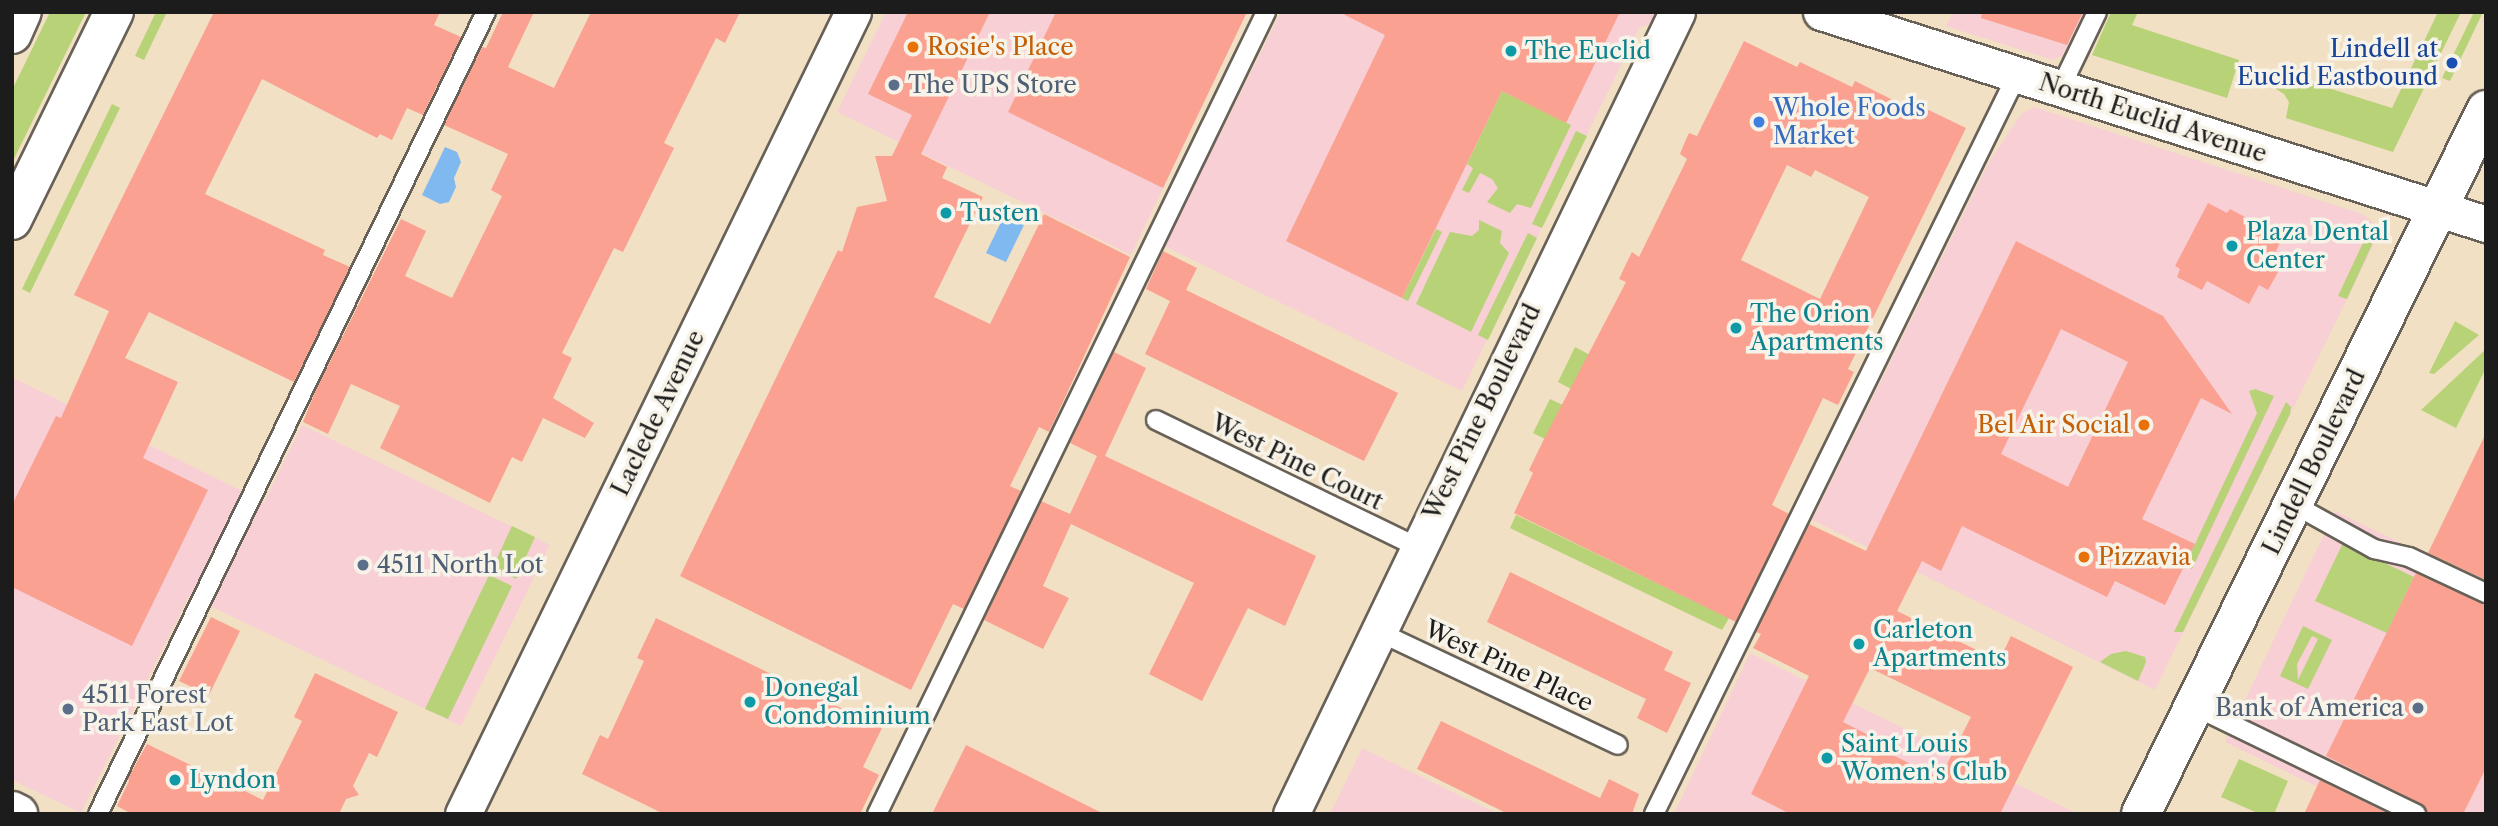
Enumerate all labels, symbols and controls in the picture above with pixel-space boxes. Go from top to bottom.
place label: Rosie's Place [927,33,1074,61]
place label: Lindell at Euclid Eastbound [2237,35,2438,91]
place label: The Euclid [1525,37,1651,65]
marker: Rosie's Place [905,39,921,55]
marker: The Euclid [1503,43,1519,59]
marker: Lindell at Euclid Eastbound [2444,55,2460,71]
street label: North Euclid Avenue [2035,67,2271,169]
place label: The UPS Store [908,71,1077,99]
marker: The UPS Store [886,77,902,93]
place label: Whole Foods Market [1773,94,1926,150]
marker: Whole Foods Market [1751,114,1767,130]
place label: Tusten [960,199,1039,227]
marker: Tusten [938,205,954,221]
place label: Plaza Dental Center [2246,218,2389,274]
marker: Plaza Dental Center [2224,238,2240,254]
street label: West Pine Boulevard [1417,299,1547,525]
place label: The Orion Apartments [1750,300,1884,356]
marker: The Orion Apartments [1728,320,1744,336]
street label: Laclede Avenue [605,325,711,501]
street label: Lindell Boulevard [2257,365,2371,559]
street label: West Pine Court [1206,408,1388,516]
place label: Bel Air Social [1976,411,2130,439]
marker: Bel Air Social [2136,417,2152,433]
place label: Pizzavia [2098,543,2191,571]
marker: Pizzavia [2076,549,2092,565]
place label: 4511 North Lot [377,551,543,579]
marker: 4511 North Lot [355,557,371,573]
street label: West Pine Place [1420,614,1598,718]
place label: Carleton Apartments [1873,616,2007,672]
marker: Carleton Apartments [1851,636,1867,652]
place label: Donegal Condominium [764,674,931,730]
place label: 4511 Forest Park East Lot [82,681,234,737]
marker: Donegal Condominium [742,694,758,710]
place label: Bank of America [2213,694,2404,722]
marker: Bank of America [2410,700,2426,716]
marker: 4511 Forest Park East Lot [60,701,76,717]
place label: Saint Louis Women's Club [1841,730,2007,786]
marker: Saint Louis Women's Club [1819,750,1835,766]
place label: Lyndon [189,766,276,794]
marker: Lyndon [167,772,183,788]

